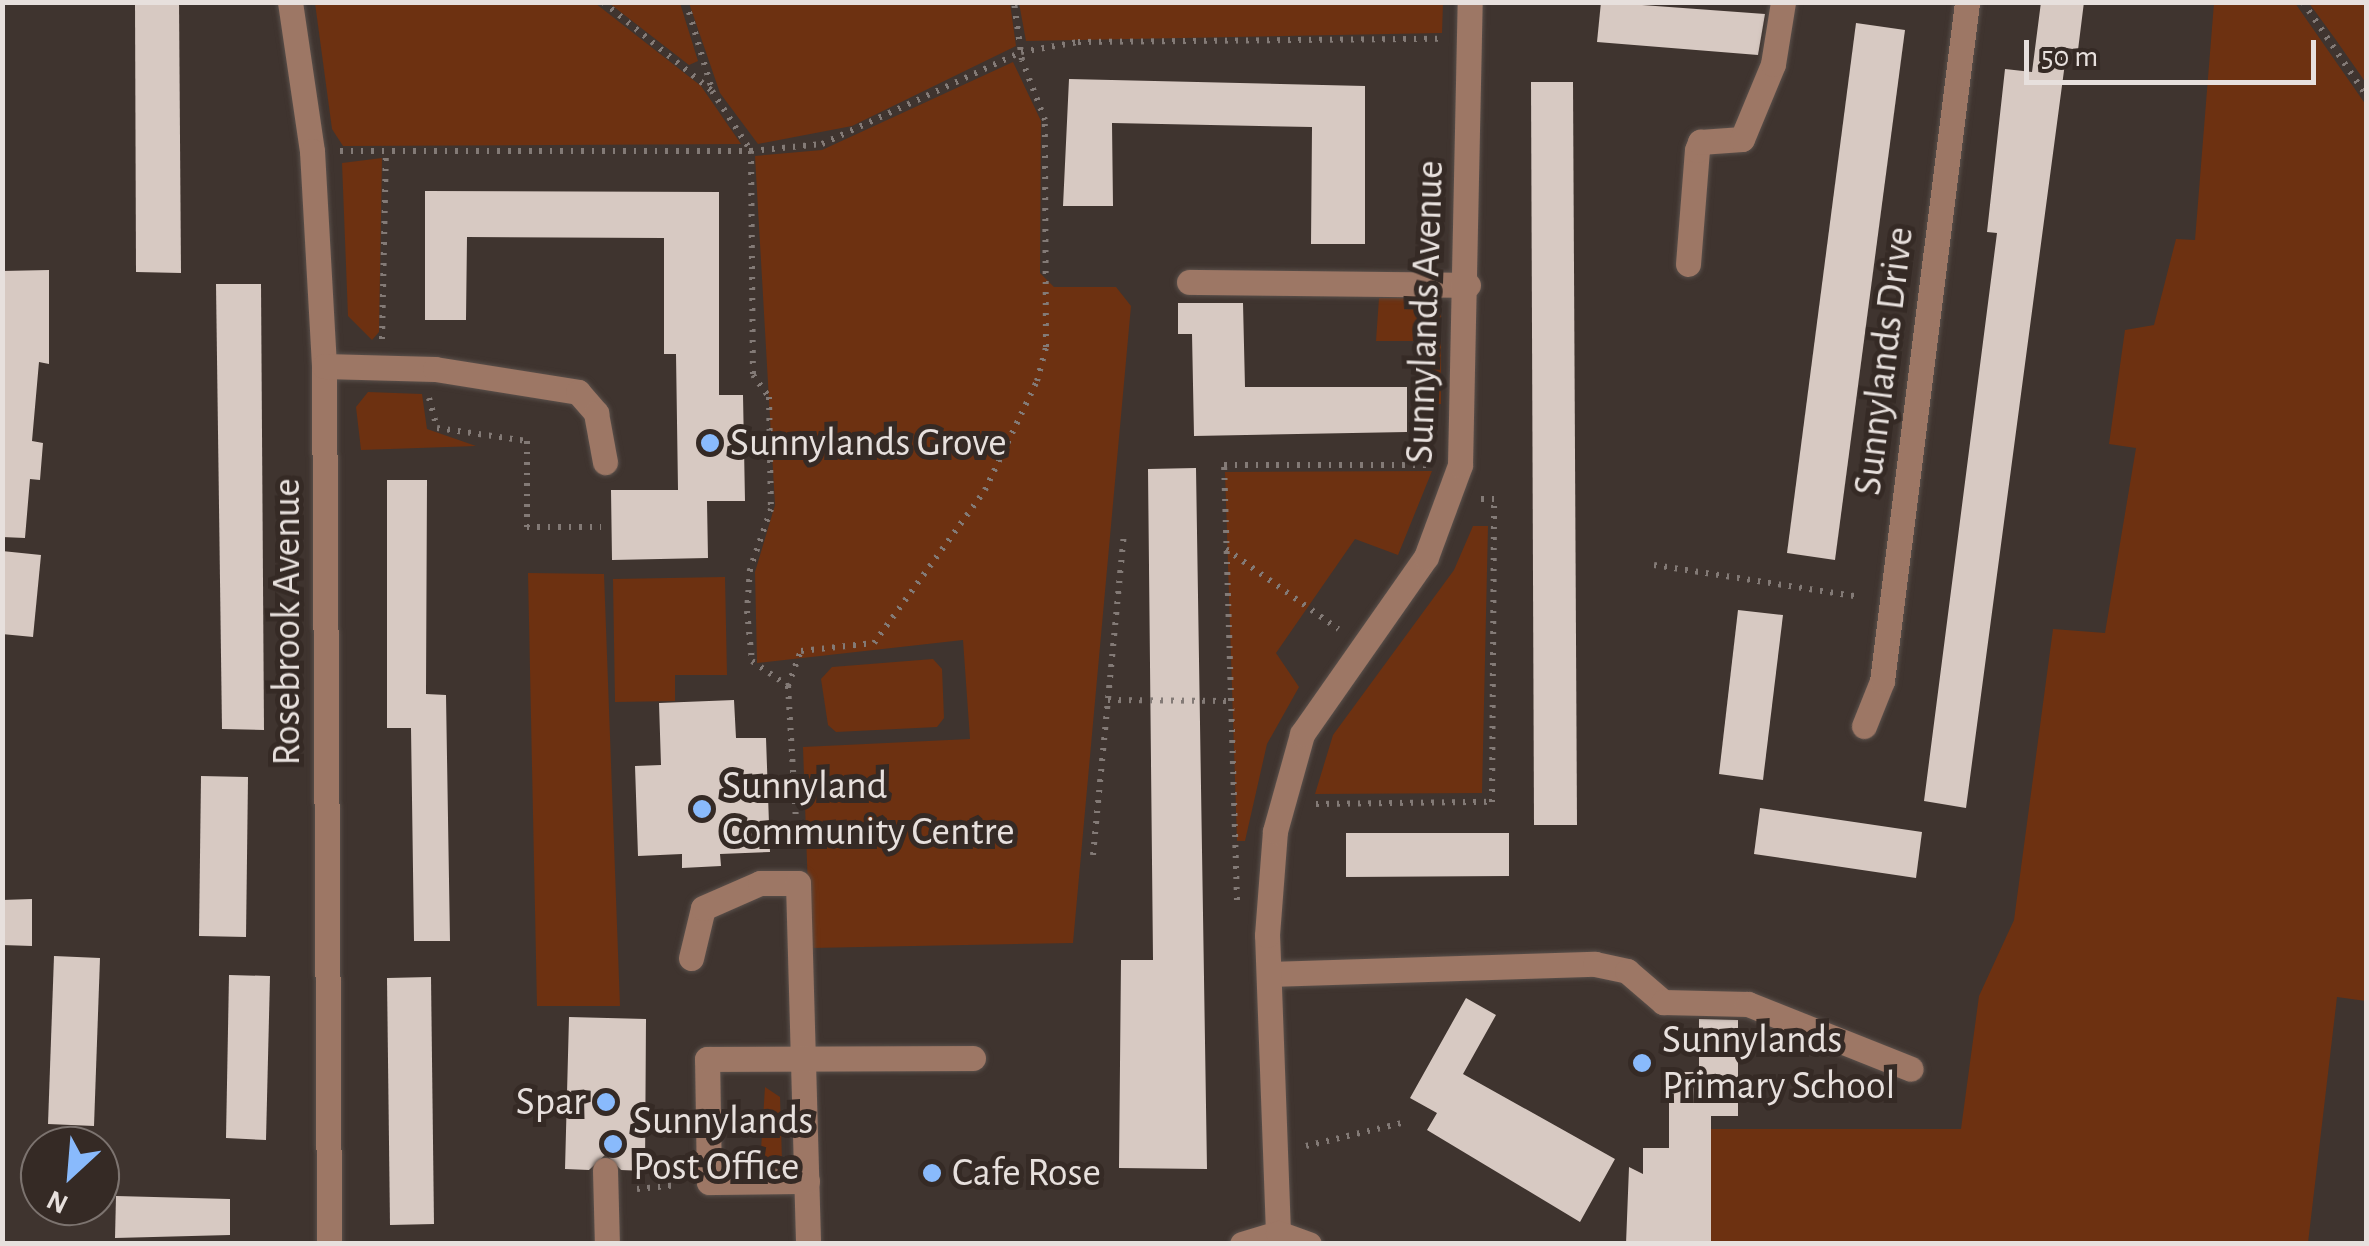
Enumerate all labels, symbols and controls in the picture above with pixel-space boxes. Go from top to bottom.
scale bar [2029,20,2322,82]
text: 50 m [2041,42,2098,72]
street label: Sunnylands Avenue [1396,160,1454,464]
street label: Sunnylands Drive [1844,224,1924,498]
place label: Sunnylands Grove [730,419,1007,467]
marker: Sunnylands Grove [699,432,721,454]
street label: Rosebrook Avenue [263,478,311,766]
place label: Sunnyland Community Centre [722,762,1015,856]
marker: Sunnyland Community Centre [691,798,713,820]
place label: Sunnylands Primary School [1662,1016,1895,1110]
marker: Sunnylands Primary School [1631,1052,1653,1074]
place label: Spar [516,1078,586,1126]
marker: Spar [595,1091,617,1113]
place label: Sunnylands Post Office [633,1097,813,1191]
north arrow [20,1126,120,1226]
marker: Sunnylands Post Office [602,1133,624,1155]
place label: Cafe Rose [952,1149,1101,1197]
marker: Cafe Rose [921,1162,943,1184]
text: N [43,1184,73,1218]

